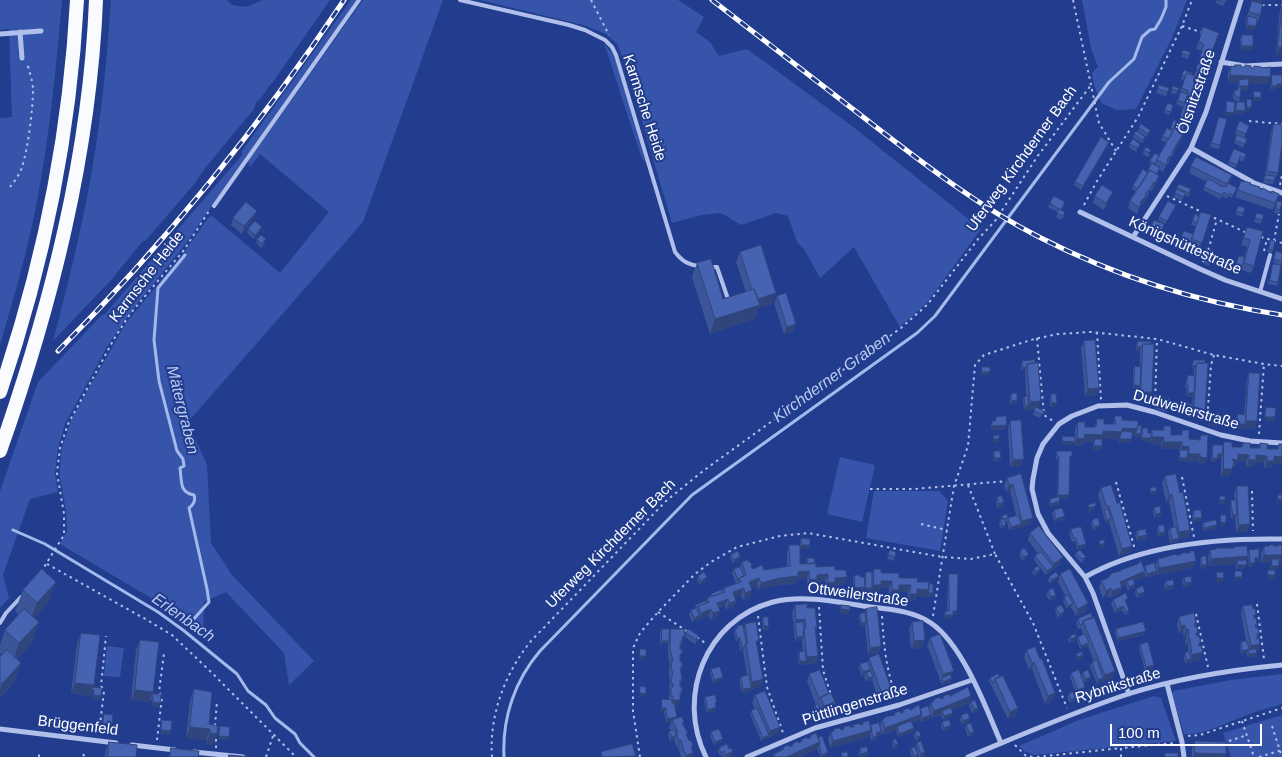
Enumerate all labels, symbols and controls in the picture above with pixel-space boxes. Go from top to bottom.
street label: Ölsnitzstraße [1174,47,1220,137]
street label: Karmsche Heide [618,52,670,164]
street label: Uferweg Kirchderner Bach [963,83,1081,235]
street label: Königshüttestraße [1126,213,1244,279]
street label: Karmsche Heide [106,228,188,326]
water label: Kirchderner Graben [770,329,894,427]
water label: Mätergraben [162,364,202,456]
street label: Dudweilerstraße [1131,386,1241,434]
street label: Uferweg Kirchderner Bach [542,475,680,613]
street label: Ottweilerstraße [806,579,910,611]
water label: Erlenbach [148,589,218,647]
street label: Rybnikstraße [1073,664,1163,708]
street label: Püttlingenstraße [800,680,910,730]
street label: Brüggenfeld [37,712,119,740]
scale bar [1112,714,1264,746]
text: 100 m [1118,724,1160,741]

